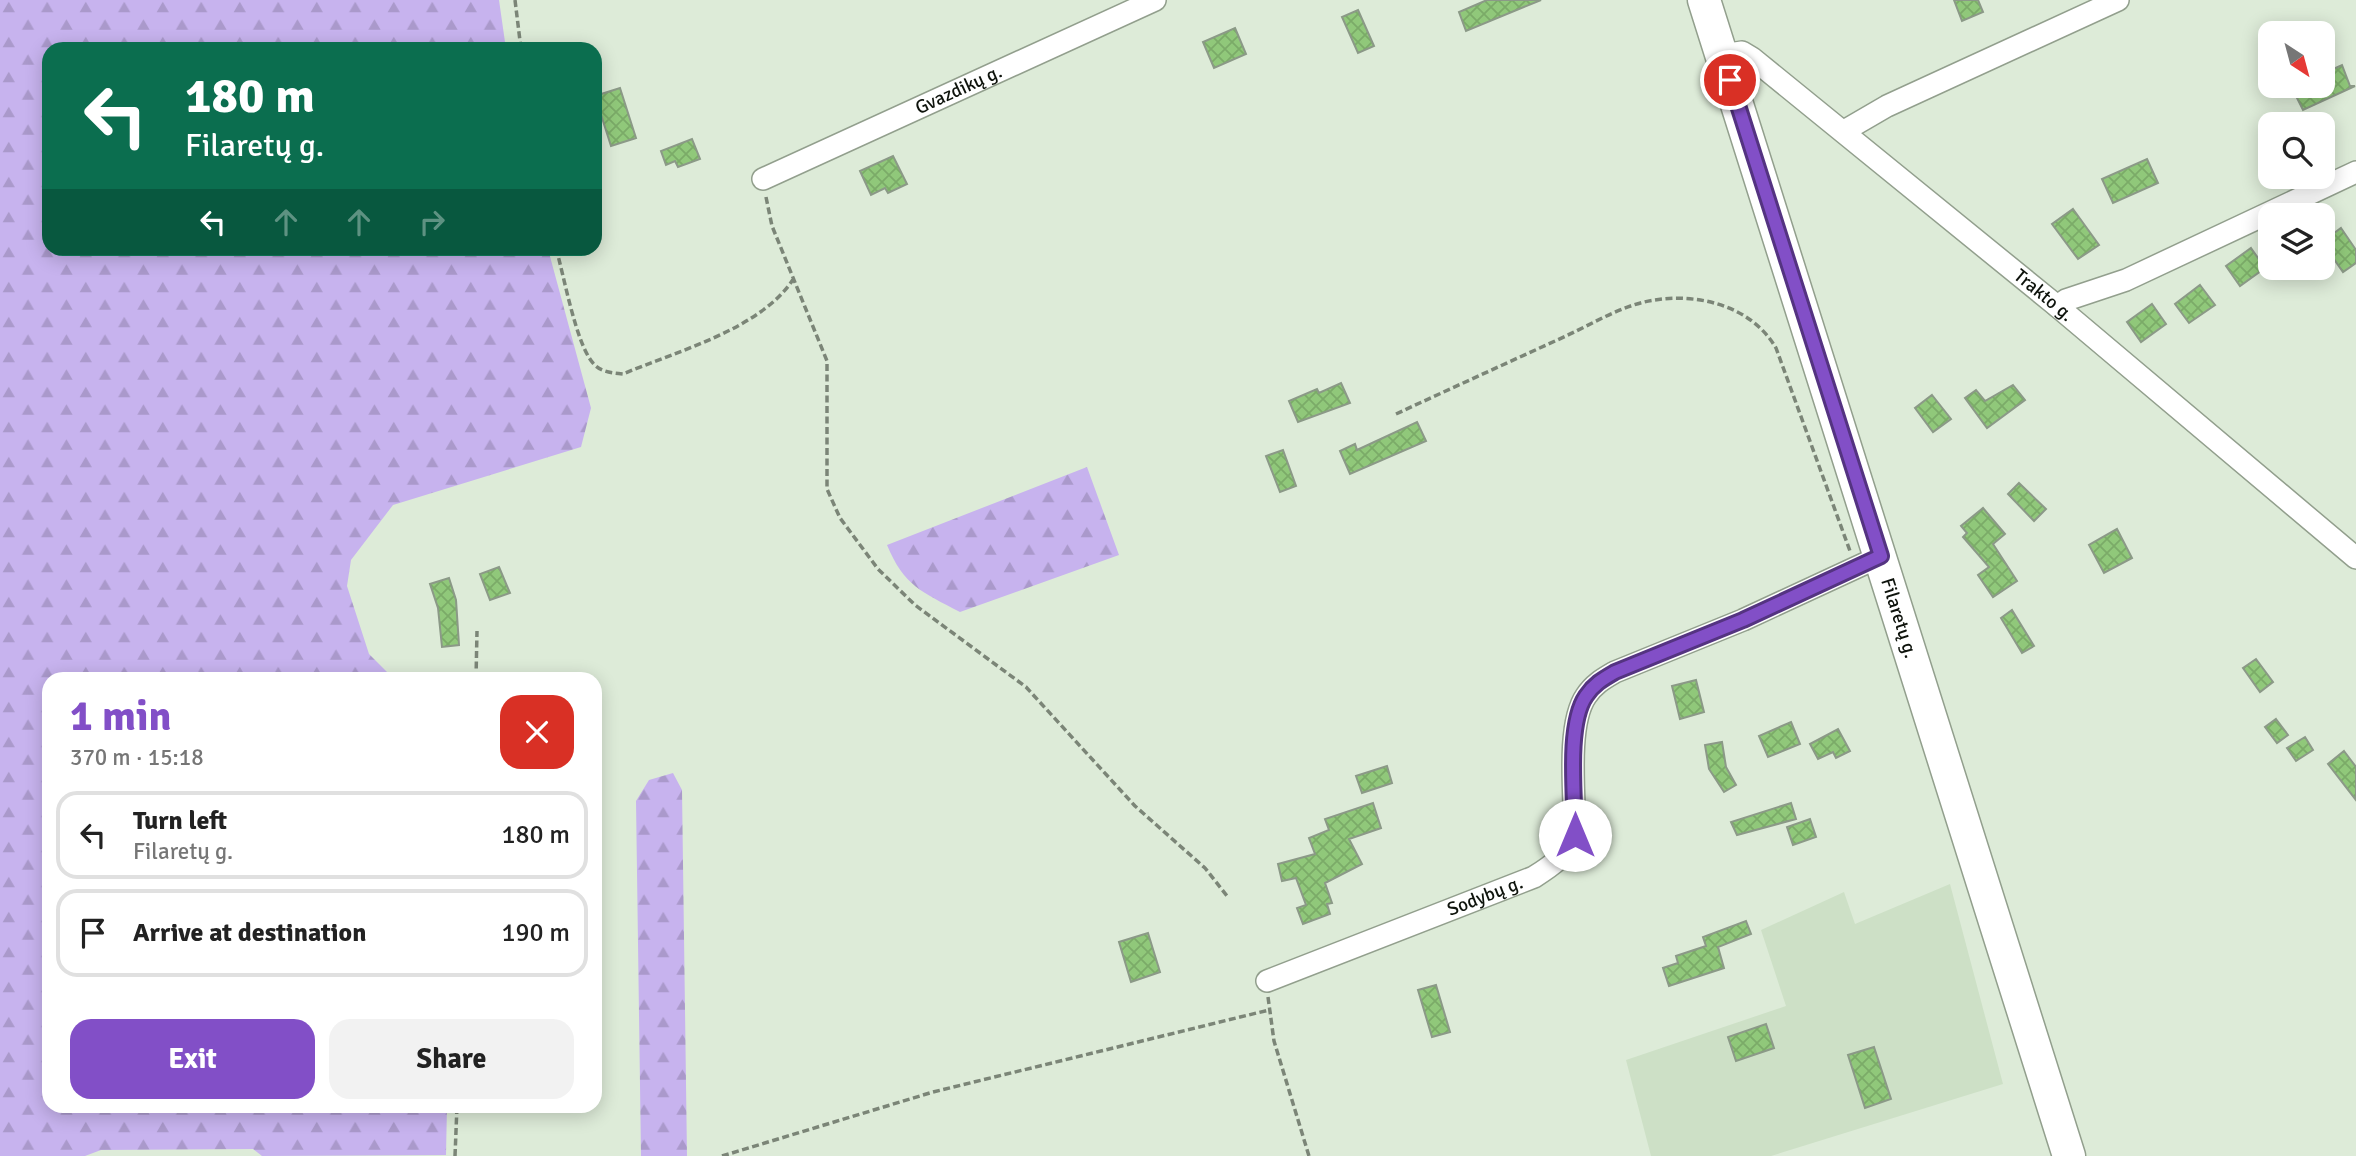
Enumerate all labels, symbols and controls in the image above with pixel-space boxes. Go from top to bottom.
north arrow [2258,21,2334,98]
map controls [2258,21,2335,280]
pin [1700,50,1760,110]
street label: Gvazdikų g. [911,60,1006,120]
icon: arrive [1711,61,1749,99]
text: 180 m [185,66,315,126]
icon: left [70,70,161,161]
button: search [2258,112,2335,189]
text: Filaretų g. [185,126,324,165]
icon: left [194,203,232,241]
icon: ahead [267,203,305,241]
icon: ahead [340,203,378,241]
icon: right [413,203,451,241]
button: layers [2258,203,2335,280]
street label: Trakto g. [2009,264,2079,327]
street label: Filaretų g. [1875,575,1923,661]
text: 1 min [70,691,171,742]
button: close [500,695,574,769]
text: 370 m · 15:18 [70,743,204,772]
position arrow [1538,798,1612,872]
text: Turn left [133,805,227,837]
icon: left [74,816,112,854]
text: 180 m [501,819,570,851]
text: Filaretų g. [133,837,233,866]
street label: Sodybų g. [1444,871,1526,922]
icon: arrive [74,914,112,952]
text: Arrive at destination [133,917,366,949]
text: 190 m [501,917,570,949]
button: Exit [70,1019,315,1099]
button: Share [329,1019,574,1099]

